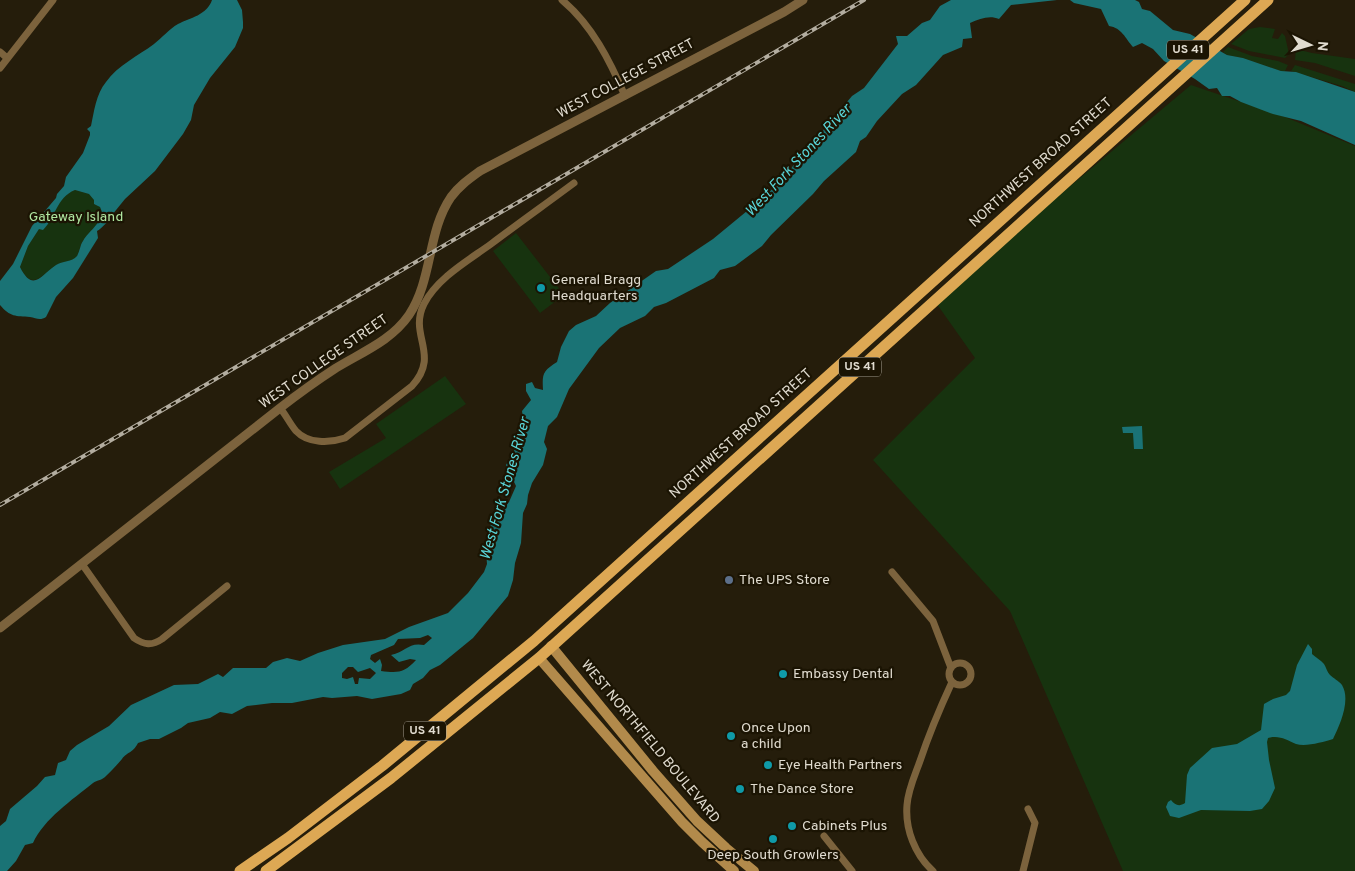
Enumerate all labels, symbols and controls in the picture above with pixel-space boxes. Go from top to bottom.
north arrow [1285,20,1335,70]
street label: WEST COLLEGE STREET [554,36,698,122]
road number: US 41 [1167,40,1209,60]
text: N [1313,40,1330,52]
street label: NORTHWEST BROAD STREET [966,94,1116,232]
water label: West Fork Stones River [742,100,857,221]
park label: Gateway Island [29,209,123,226]
place label: General Bragg Headquarters [551,272,641,305]
marker: General Bragg Headquarters [535,282,547,294]
street label: WEST COLLEGE STREET [256,311,392,413]
road number: US 41 [839,358,881,377]
street label: NORTHWEST BROAD STREET [666,365,816,503]
water label: West Fork Stones River [477,414,536,562]
place label: The UPS Store [739,572,830,589]
marker: The UPS Store [723,574,735,586]
street label: WEST NORTHFIELD BOULEVARD [577,657,723,827]
place label: Embassy Dental [793,666,893,683]
marker: Embassy Dental [777,668,789,680]
place label: Once Upon a child [741,720,811,753]
road number: US 41 [404,721,446,740]
marker: Once Upon a child [725,730,737,742]
place label: Eye Health Partners [778,757,902,774]
marker: Eye Health Partners [762,759,774,771]
place label: The Dance Store [750,781,854,798]
marker: The Dance Store [734,783,746,795]
place label: Cabinets Plus [802,818,887,835]
marker: Cabinets Plus [786,820,798,832]
marker: Deep South Growlers [767,833,779,845]
place label: Deep South Growlers [707,847,839,864]

